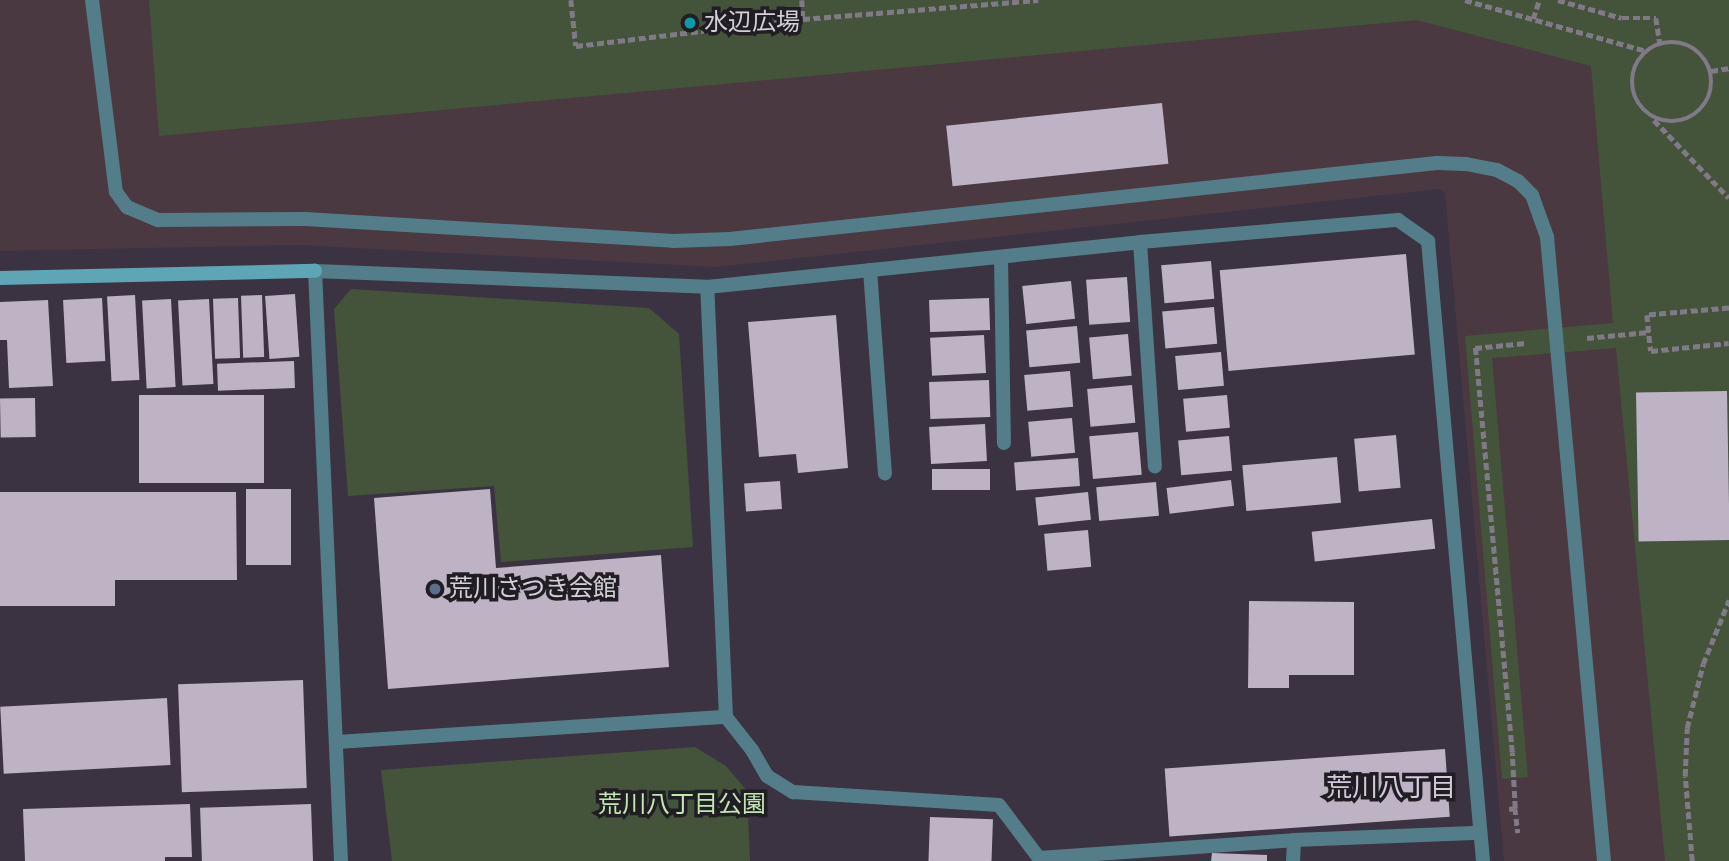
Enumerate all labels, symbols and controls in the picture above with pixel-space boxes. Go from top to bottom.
place label: 水辺広場 [704,9,800,37]
marker: 水辺広場 [682,15,698,31]
place label: 荒川さつき会館 [449,575,617,603]
marker: 荒川さつき会館 [427,581,443,597]
district label: 荒川八丁目 [1326,772,1456,804]
park label: 荒川八丁目公園 [598,791,766,819]

